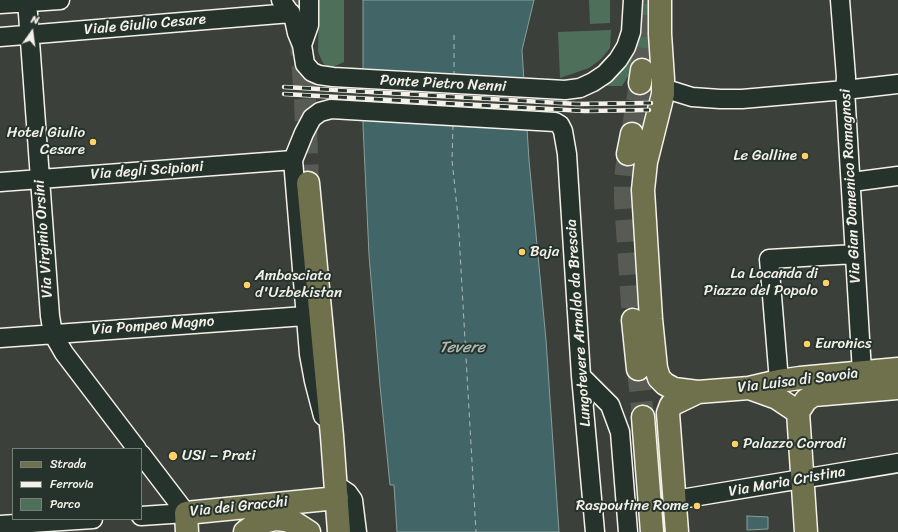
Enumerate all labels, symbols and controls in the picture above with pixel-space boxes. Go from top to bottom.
text: N [29,10,41,30]
street label: Viale Giulio Cesare [83,11,207,39]
north arrow [12,12,52,52]
street label: Ponte Pietro Nenni [379,72,507,96]
street label: Via Gian Domenico Romagnosi [837,88,865,284]
place label: Hotel Giulio Cesare [7,124,85,159]
marker: Hotel Giulio Cesare [88,137,98,147]
place label: Le Galline [734,147,797,165]
marker: Le Galline [800,151,810,161]
street label: Via degli Scipioni [90,158,204,184]
street label: Via Virginio Orsini [31,179,57,299]
street label: Lungotevere Arnaldo da Brescia [563,219,595,427]
place label: Baja [530,243,559,261]
marker: Baja [517,247,527,257]
place label: La Locanda di Piazza del Popolo [704,265,818,300]
place label: Ambasciata d'Uzbekistan [255,267,342,302]
marker: La Locanda di Piazza del Popolo [821,278,831,288]
marker: Ambasciata d'Uzbekistan [242,280,252,290]
street label: Via Pompeo Magno [91,313,215,339]
place label: Euronics [815,335,872,353]
water label: Tevere [439,338,485,358]
marker: Euronics [802,339,812,349]
street label: Via Luisa di Savoia [737,365,859,397]
place label: Palazzo Corrodi [743,435,846,453]
marker: Palazzo Corrodi [730,439,740,449]
place label: USI – Prati [182,447,256,465]
legend [12,448,142,520]
marker: USI – Prati [167,450,179,462]
text: Strada [50,453,86,475]
street label: Via Maria Cristina [727,463,847,501]
text: Ferrovia [50,473,94,495]
text: Parco [50,493,80,515]
street label: Via dei Gracchi [189,493,289,521]
place label: Raspoutine Rome [576,497,689,515]
marker: Raspoutine Rome [692,501,702,511]

